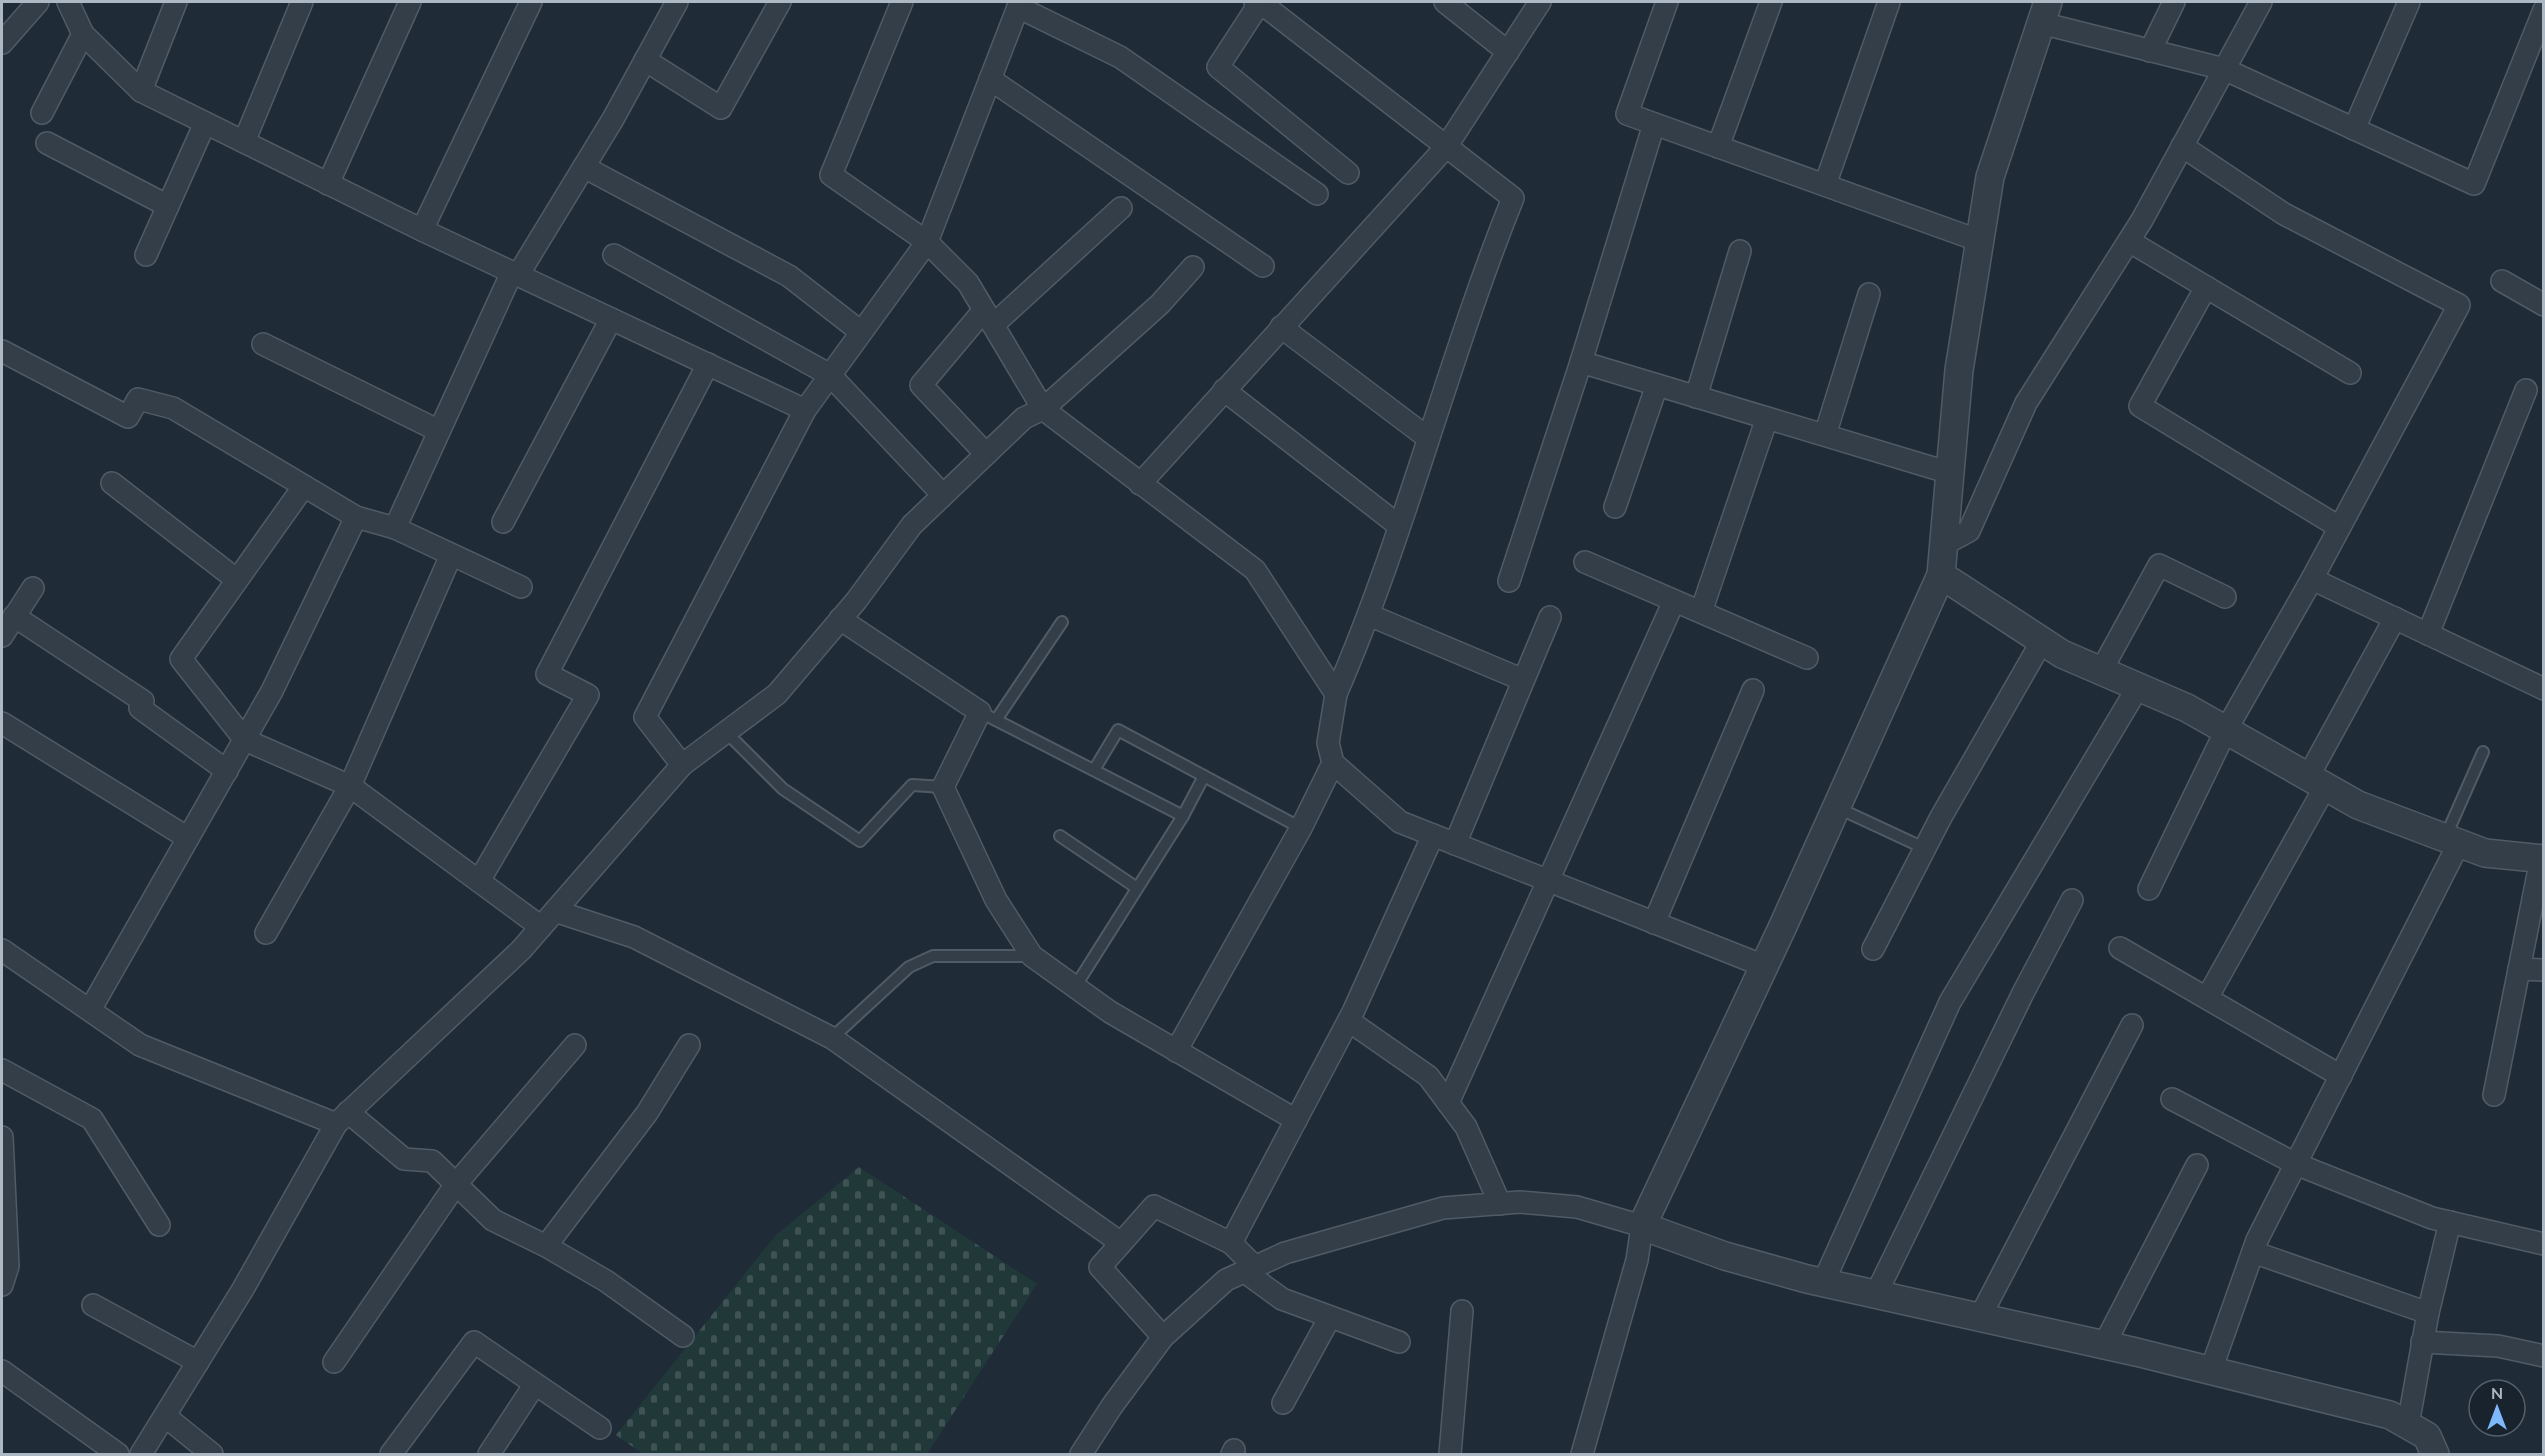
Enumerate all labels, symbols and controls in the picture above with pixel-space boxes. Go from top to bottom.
north arrow [2467,1378,2527,1438]
text: N [2491,1383,2503,1403]

